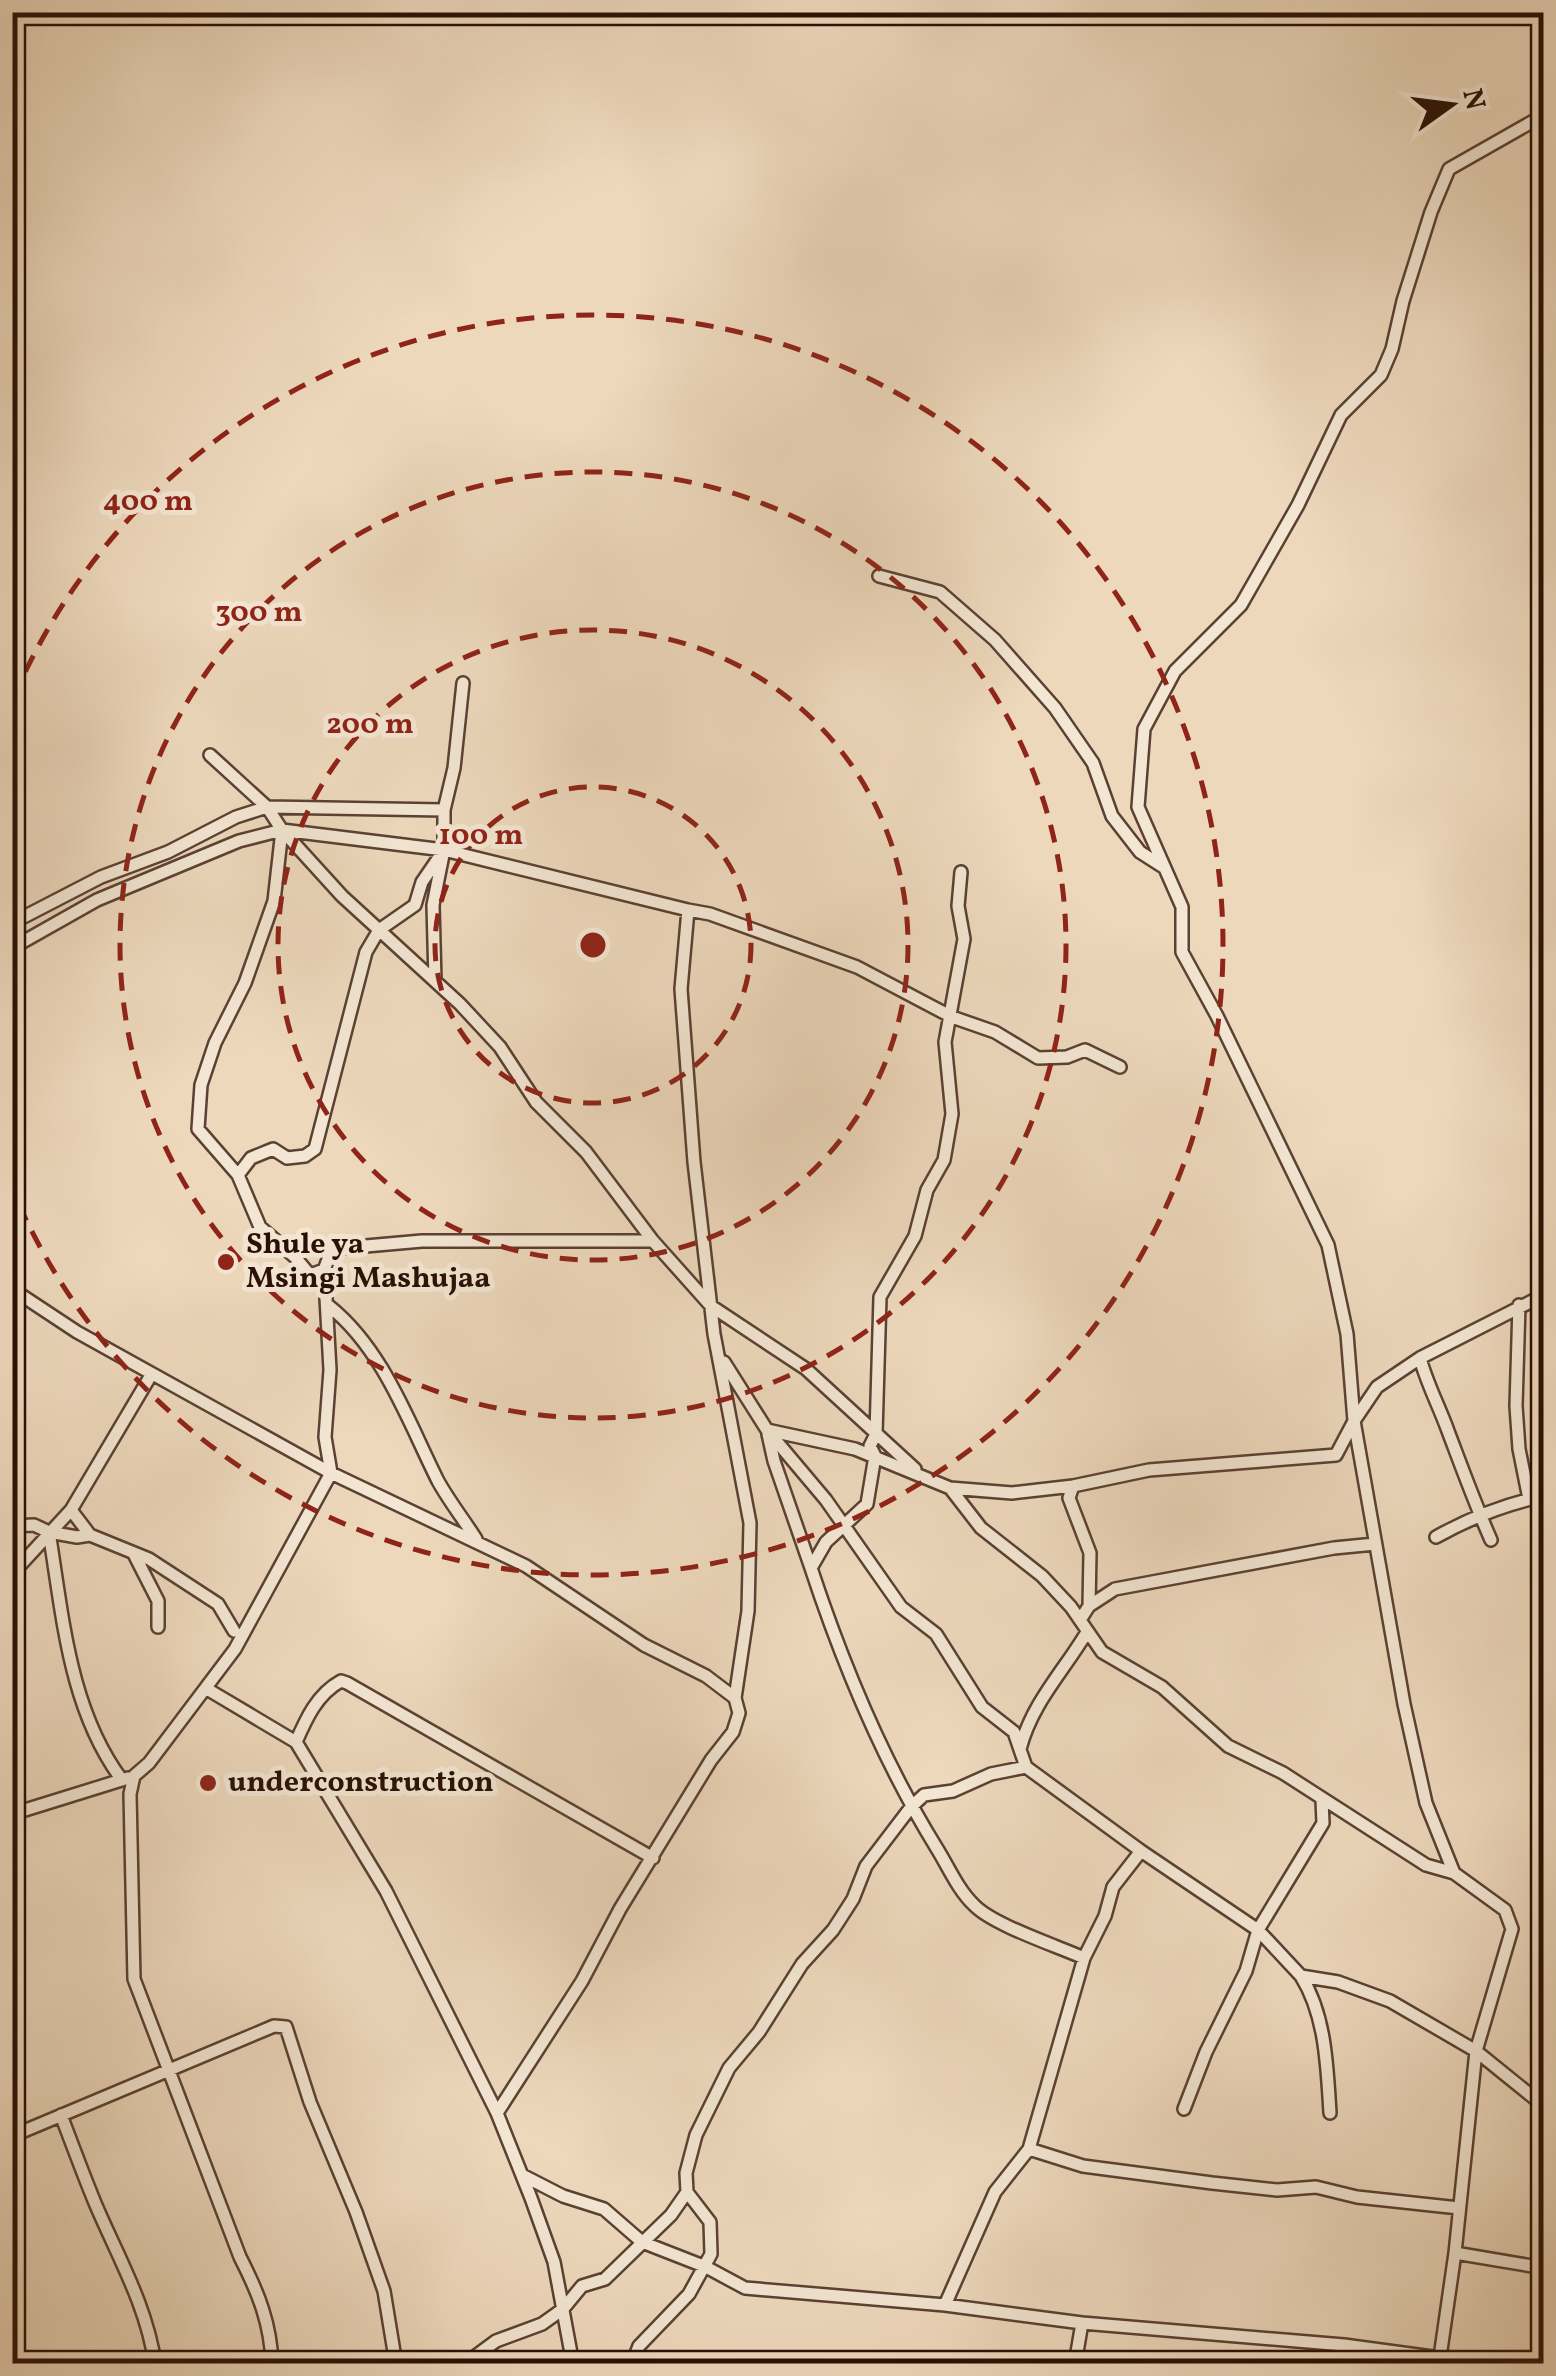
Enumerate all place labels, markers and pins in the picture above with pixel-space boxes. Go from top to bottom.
centre of rings [575,927,611,963]
place label: Shule ya Msingi Mashujaa [246,1224,491,1300]
marker: Shule ya Msingi Mashujaa [215,1251,237,1273]
place label: underconstruction [228,1762,494,1804]
marker: underconstruction [197,1772,219,1794]

